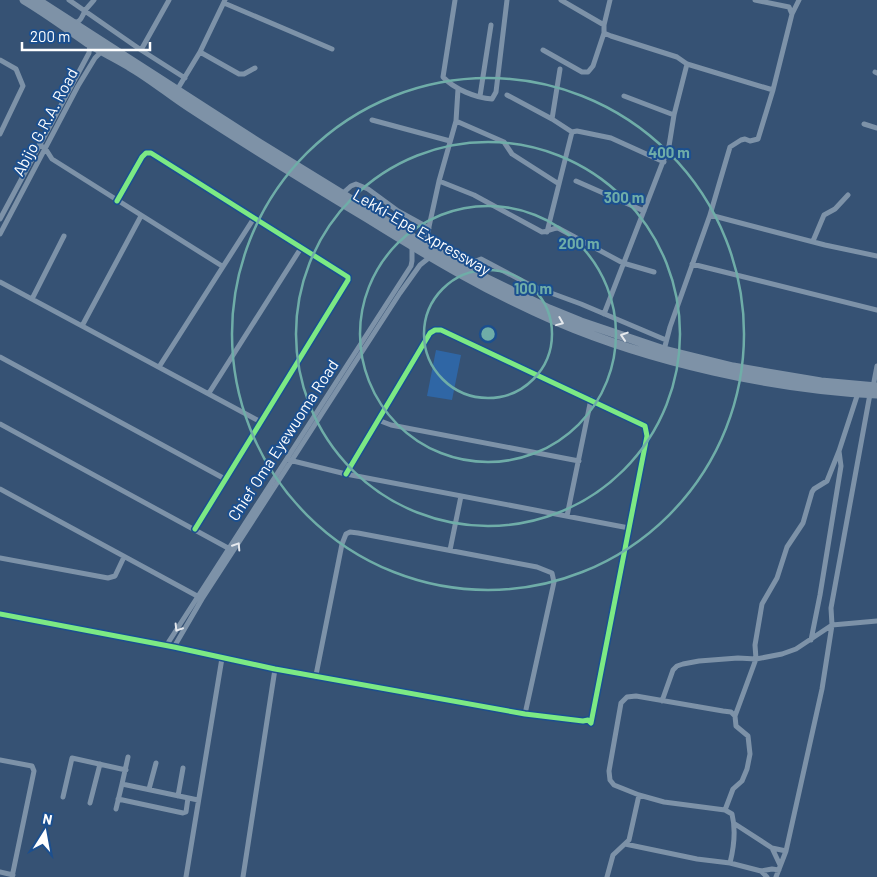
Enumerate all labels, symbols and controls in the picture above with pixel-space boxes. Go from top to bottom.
scale bar [22,20,150,52]
text: 200 m [30,27,70,45]
street label: Abijo G.R.A. Road [8,65,81,179]
text: 400 m [648,143,690,161]
street label: Lekki-Epe Expressway [350,184,495,279]
text: 300 m [604,188,644,206]
text: 200 m [558,234,600,252]
text: 100 m [514,279,552,297]
one-way arrow [555,316,564,327]
centre of rings [479,325,497,343]
one-way arrow [620,332,629,342]
street label: Chief Oma Eyewuoma Road [223,356,342,524]
one-way arrow [231,543,240,552]
one-way arrow [174,622,184,631]
north arrow [20,807,70,857]
text: N [41,810,54,828]

